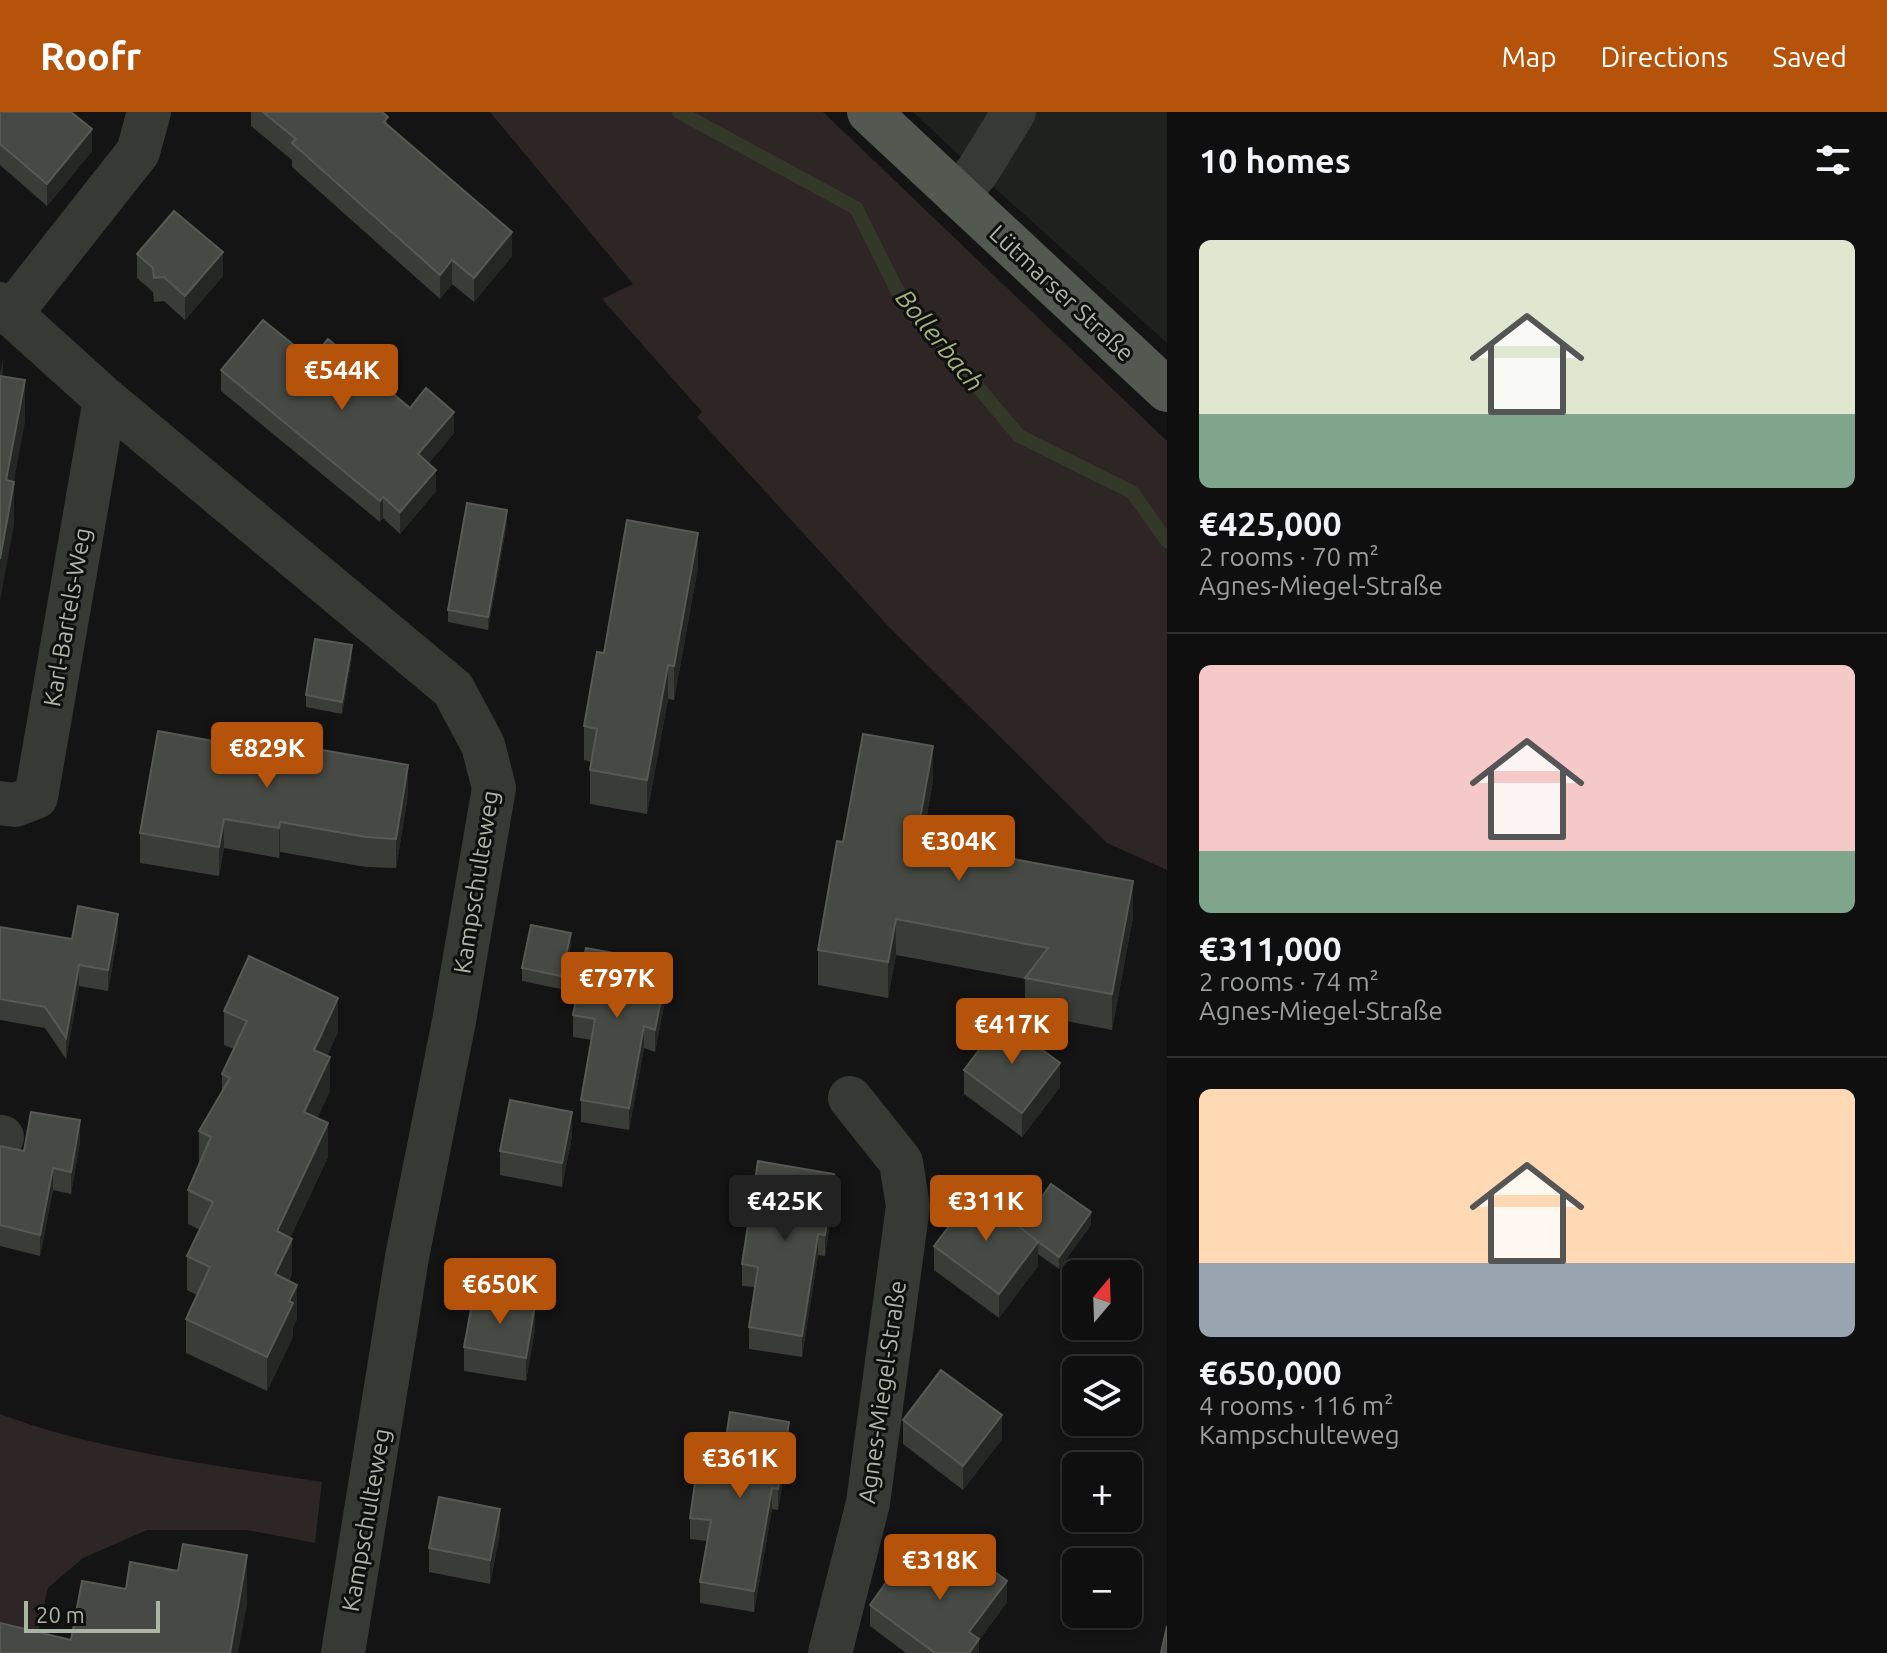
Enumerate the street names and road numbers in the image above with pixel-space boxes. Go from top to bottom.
street label: Lütmarser Straße [984,219,1140,367]
street label: Karl-Bartels-Weg [38,525,96,709]
street label: Kampschulteweg [448,788,504,976]
street label: Agnes-Miegel-Straße [853,1279,911,1505]
street label: Kampschulteweg [337,1426,395,1614]

